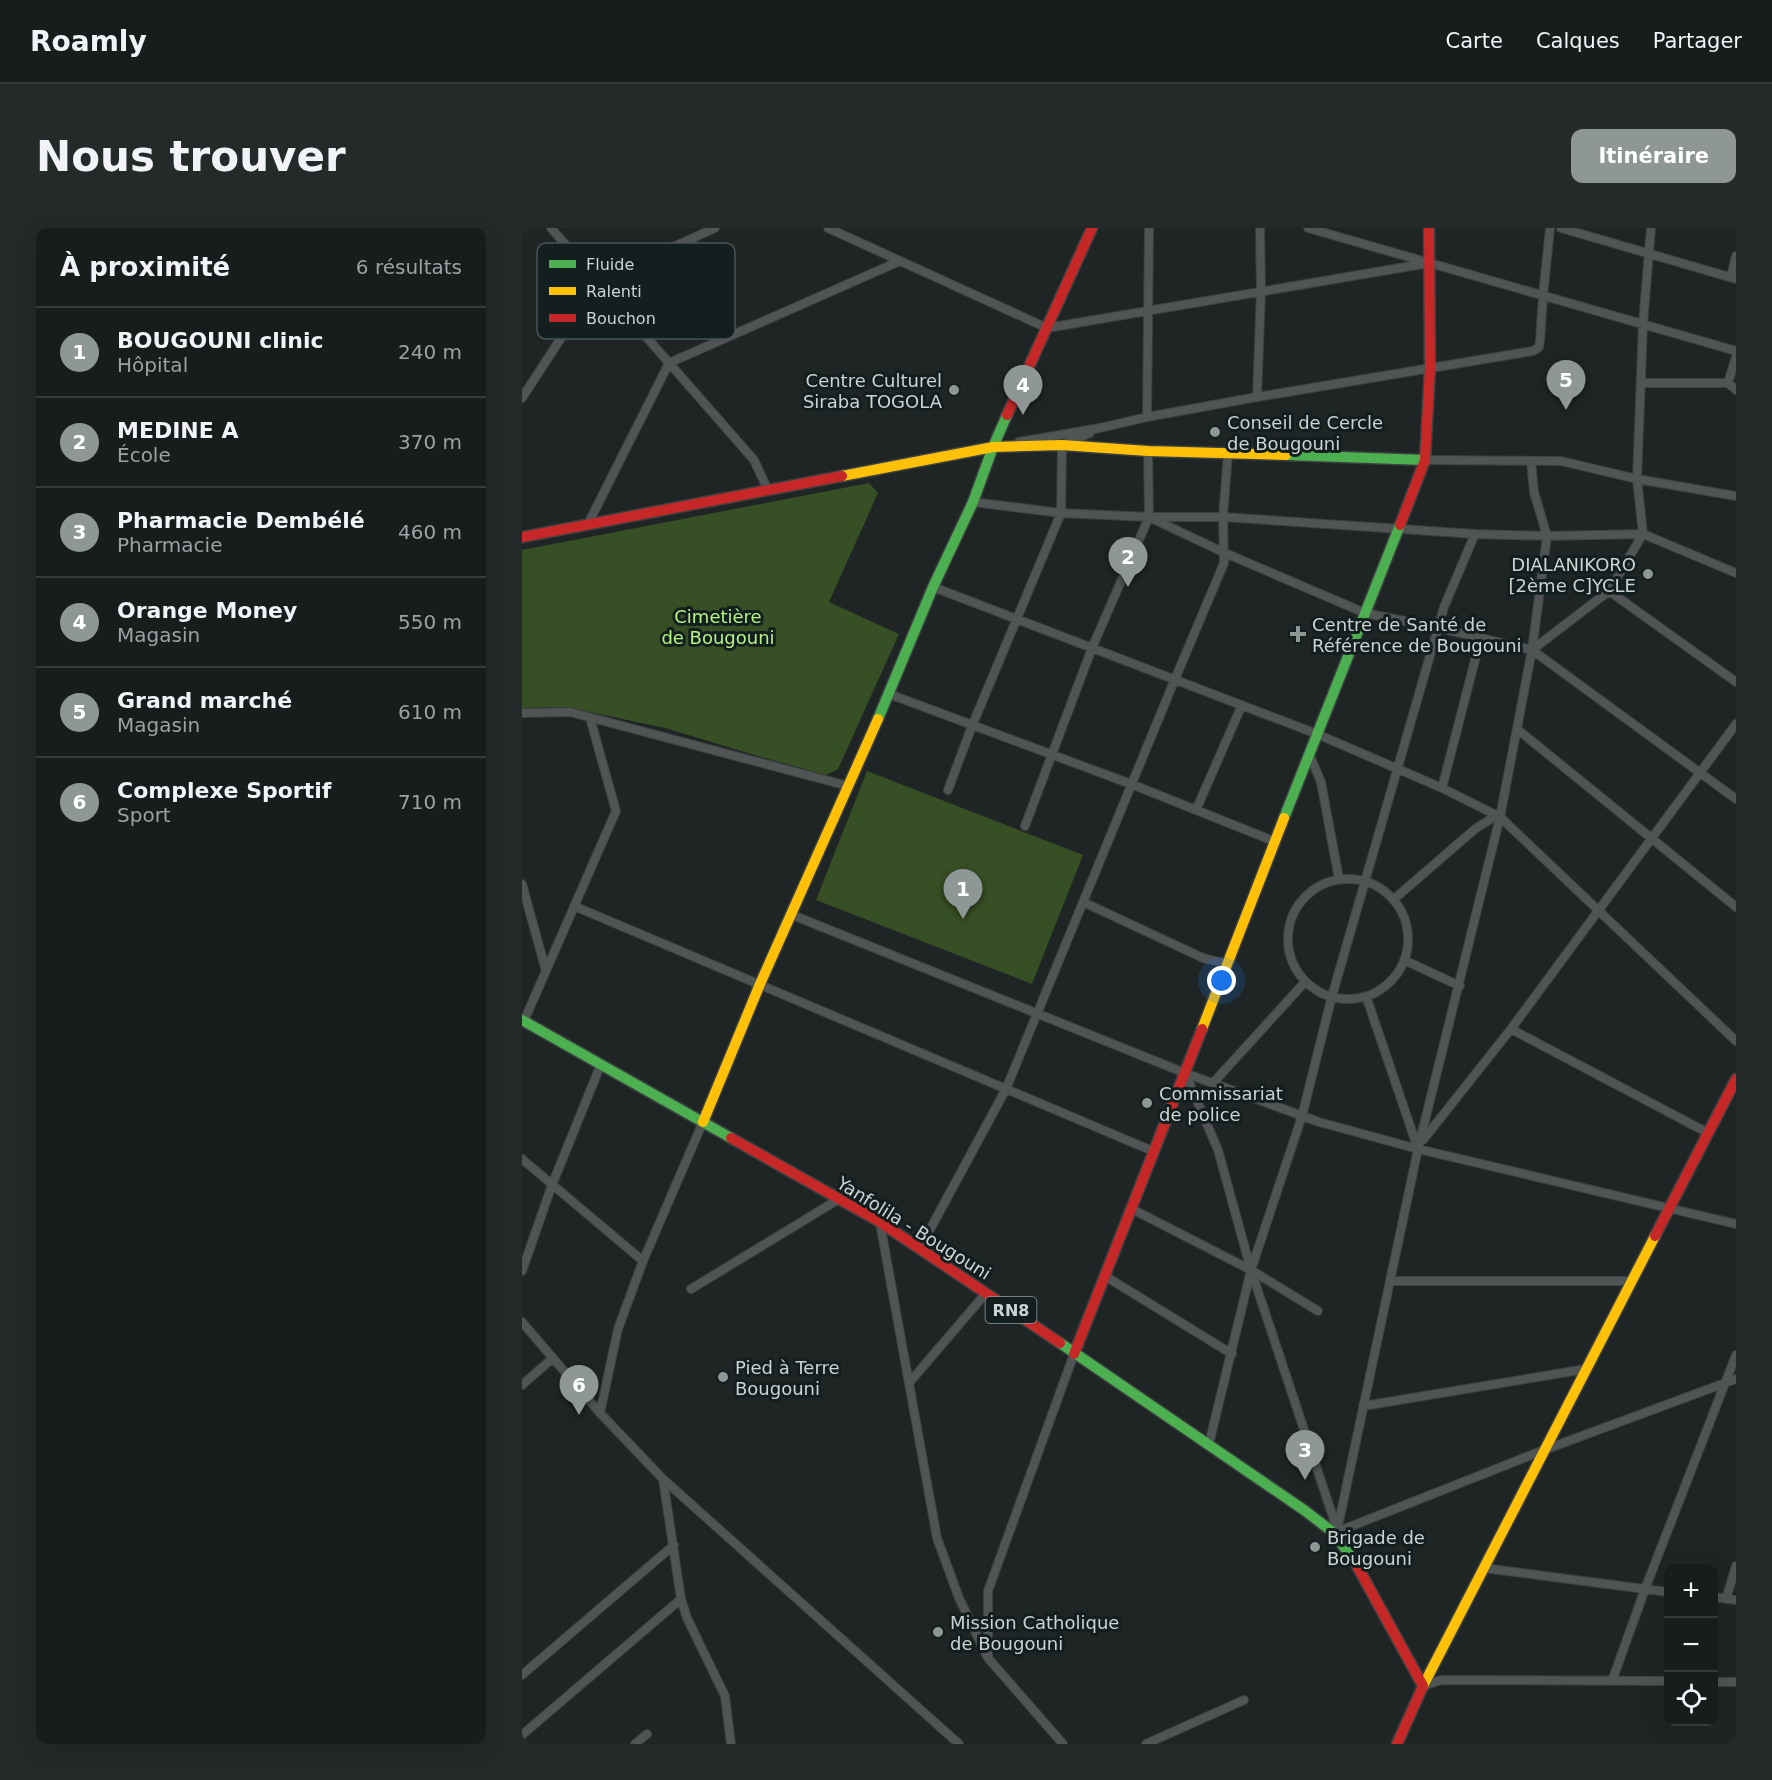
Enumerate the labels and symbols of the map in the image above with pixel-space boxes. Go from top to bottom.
legend [537,243,735,339]
text: Fluide [586,255,634,274]
text: Ralenti [586,282,642,301]
text: Bouchon [586,309,656,328]
pin: 5 [1546,360,1586,410]
pin: 4 [1004,366,1042,415]
place label: Centre Culturel Siraba TOGOLA [803,370,943,412]
marker: Centre Culturel Siraba TOGOLA [947,383,961,397]
place label: Conseil de Cercle de Bougouni [1227,412,1383,454]
marker: Conseil de Cercle de Bougouni [1208,425,1222,439]
pin: 2 [1108,538,1148,587]
place label: DIALANIKORO [2ème C]YCLE [1509,554,1636,596]
marker: DIALANIKORO [2ème C]YCLE [1641,567,1655,581]
park label: Cimetière de Bougouni [661,606,775,648]
place label: Centre de Santé de Référence de Bougouni [1312,614,1522,656]
marker: Centre de Santé de Référence de Bougouni [1289,625,1307,643]
pin: 1 [944,870,982,919]
your location [1207,966,1236,995]
place label: Commissariat de police [1159,1083,1283,1125]
marker: Commissariat de police [1140,1096,1154,1110]
street label: Yanfolila - Bougouni [832,1172,995,1284]
road number: RN8 [986,1297,1036,1323]
place label: Pied à Terre Bougouni [735,1357,840,1399]
pin: 6 [560,1366,598,1415]
marker: Pied à Terre Bougouni [716,1370,730,1384]
pin: 3 [1286,1430,1324,1480]
place label: Brigade de Bougouni [1327,1527,1425,1569]
marker: Brigade de Bougouni [1308,1540,1322,1554]
place label: Mission Catholique de Bougouni [950,1612,1119,1654]
marker: Mission Catholique de Bougouni [931,1625,945,1639]

